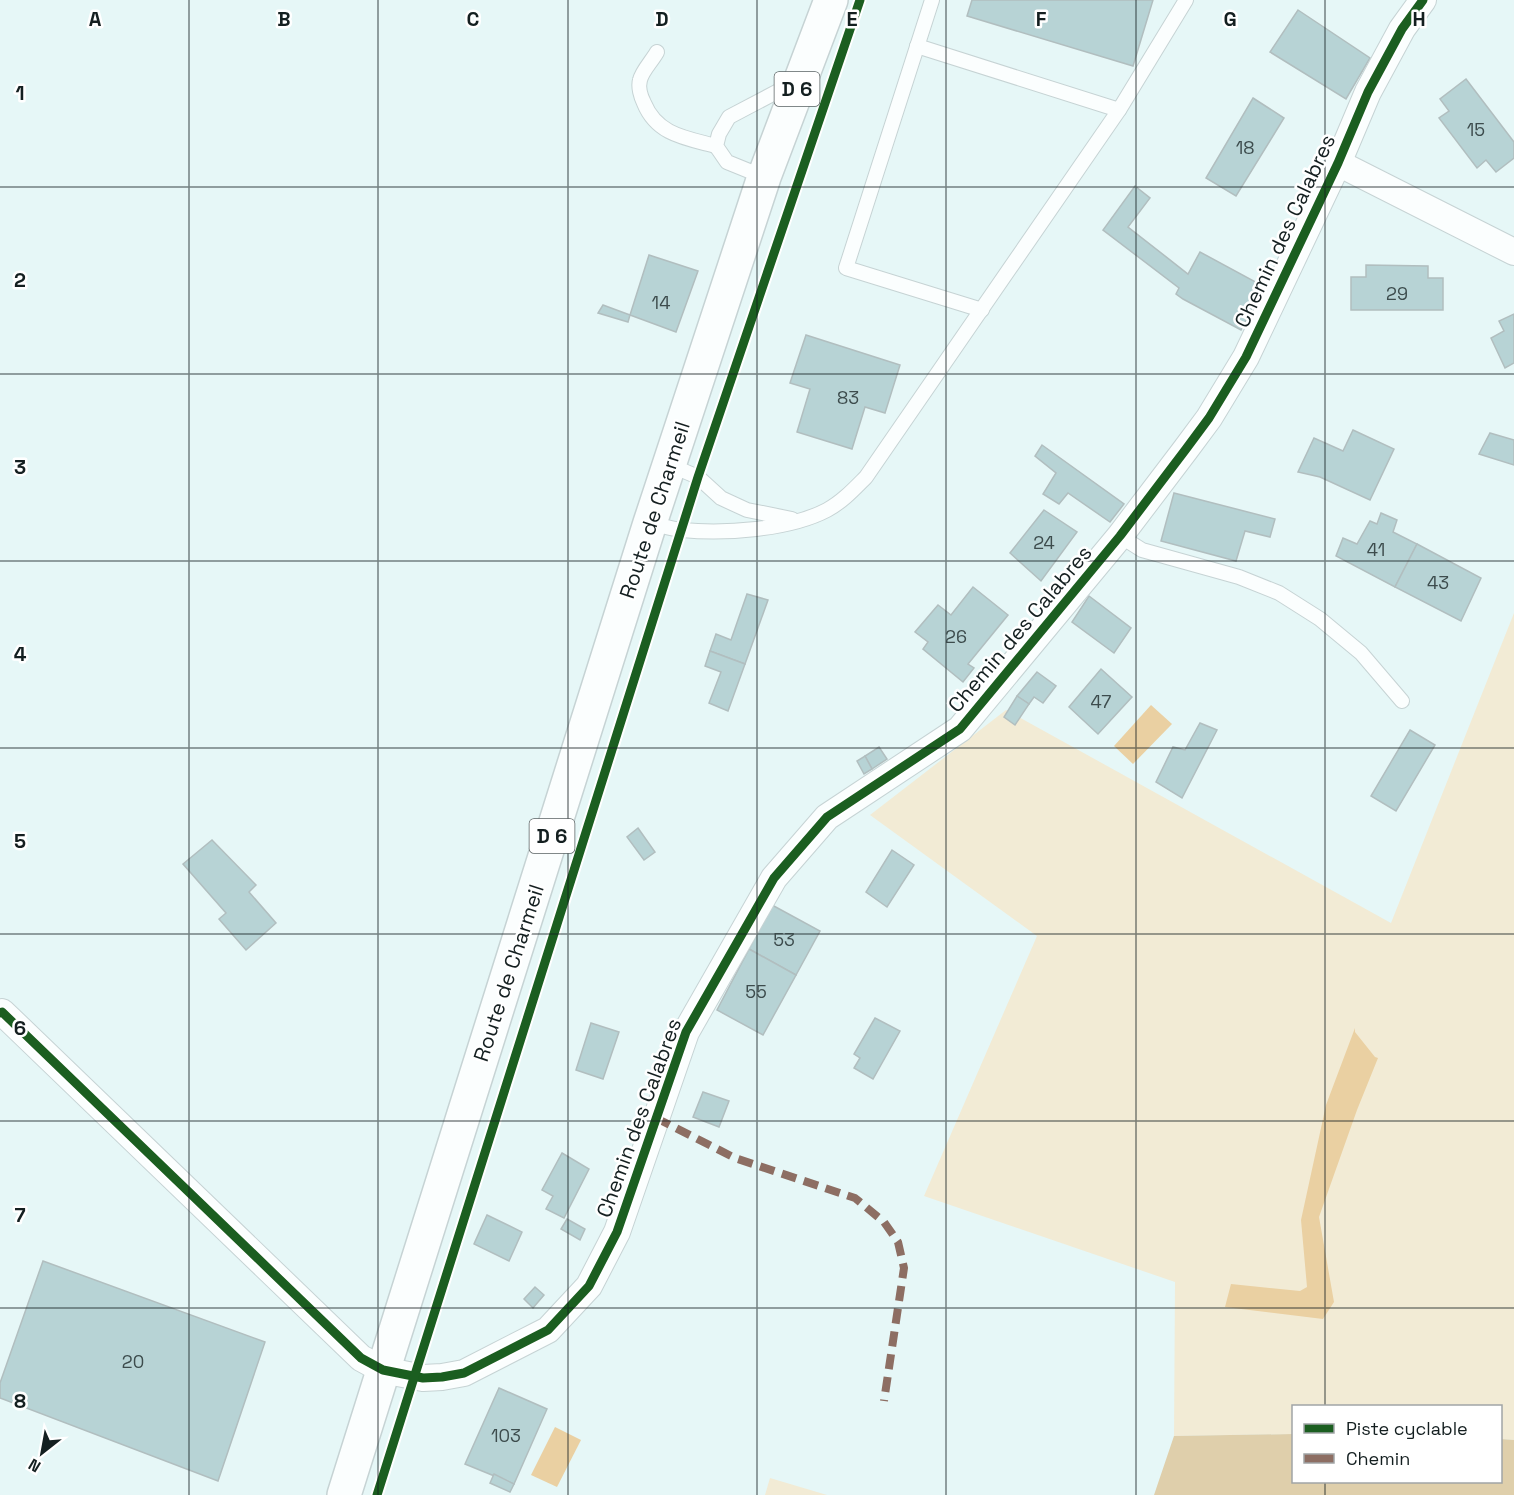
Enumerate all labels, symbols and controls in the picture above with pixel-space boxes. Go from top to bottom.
text: A [89,6,102,32]
text: B [277,6,291,32]
text: C [467,6,480,32]
text: D [655,6,669,32]
text: E [846,6,858,32]
text: F [1036,6,1047,32]
text: G [1223,6,1237,32]
text: H [1412,6,1426,32]
road number: D 6 [774,72,820,106]
text: 1 [15,80,25,106]
house number: 15 [1467,118,1485,141]
street label: Chemin des Calabres [1228,130,1341,332]
house number: 18 [1236,136,1254,159]
text: 2 [14,267,26,293]
house number: 29 [1386,282,1408,305]
house number: 14 [652,291,670,314]
house number: 83 [837,386,859,409]
street label: Route de Charmeil [613,418,696,602]
text: 3 [14,454,26,480]
house number: 24 [1033,531,1055,554]
house number: 41 [1367,538,1385,561]
street label: Chemin des Calabres [942,540,1097,718]
house number: 43 [1427,571,1449,594]
house number: 26 [945,625,967,648]
text: 4 [14,641,27,667]
house number: 47 [1091,690,1111,713]
road number: D 6 [530,819,574,853]
text: 5 [14,828,26,854]
street label: Route de Charmeil [467,881,550,1065]
house number: 53 [773,928,795,951]
house number: 55 [745,980,767,1003]
text: 6 [14,1015,26,1041]
street label: Chemin des Calabres [590,1015,687,1221]
text: 7 [14,1202,26,1228]
house number: 20 [122,1350,144,1373]
text: 8 [14,1388,26,1414]
legend [1292,1405,1502,1483]
text: Piste cyclable [1346,1417,1468,1440]
north arrow [12,1423,72,1483]
house number: 103 [491,1424,521,1447]
text: Chemin [1346,1447,1410,1470]
text: N [25,1454,45,1477]

